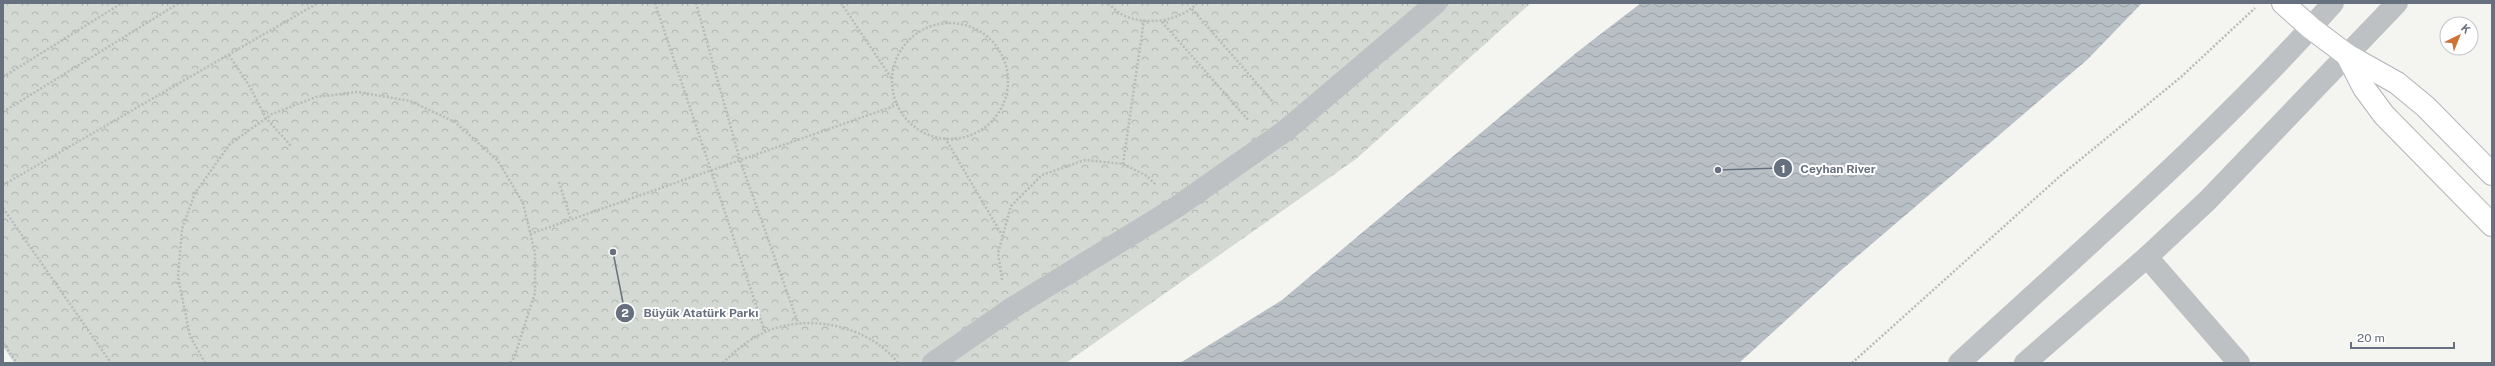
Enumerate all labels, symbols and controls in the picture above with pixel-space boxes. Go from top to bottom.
north arrow [2439,16,2479,56]
text: K [2459,22,2473,36]
callout: Ceyhan River [1773,156,1884,180]
text: 1 [1780,162,1786,176]
text: Ceyhan River [1800,162,1876,176]
callout: Büyük Atatürk Parkı [615,301,766,325]
text: 2 [621,306,629,320]
text: Büyük Atatürk Parkı [644,306,758,320]
scale bar [2351,324,2454,350]
text: 20 m [2357,331,2385,345]

